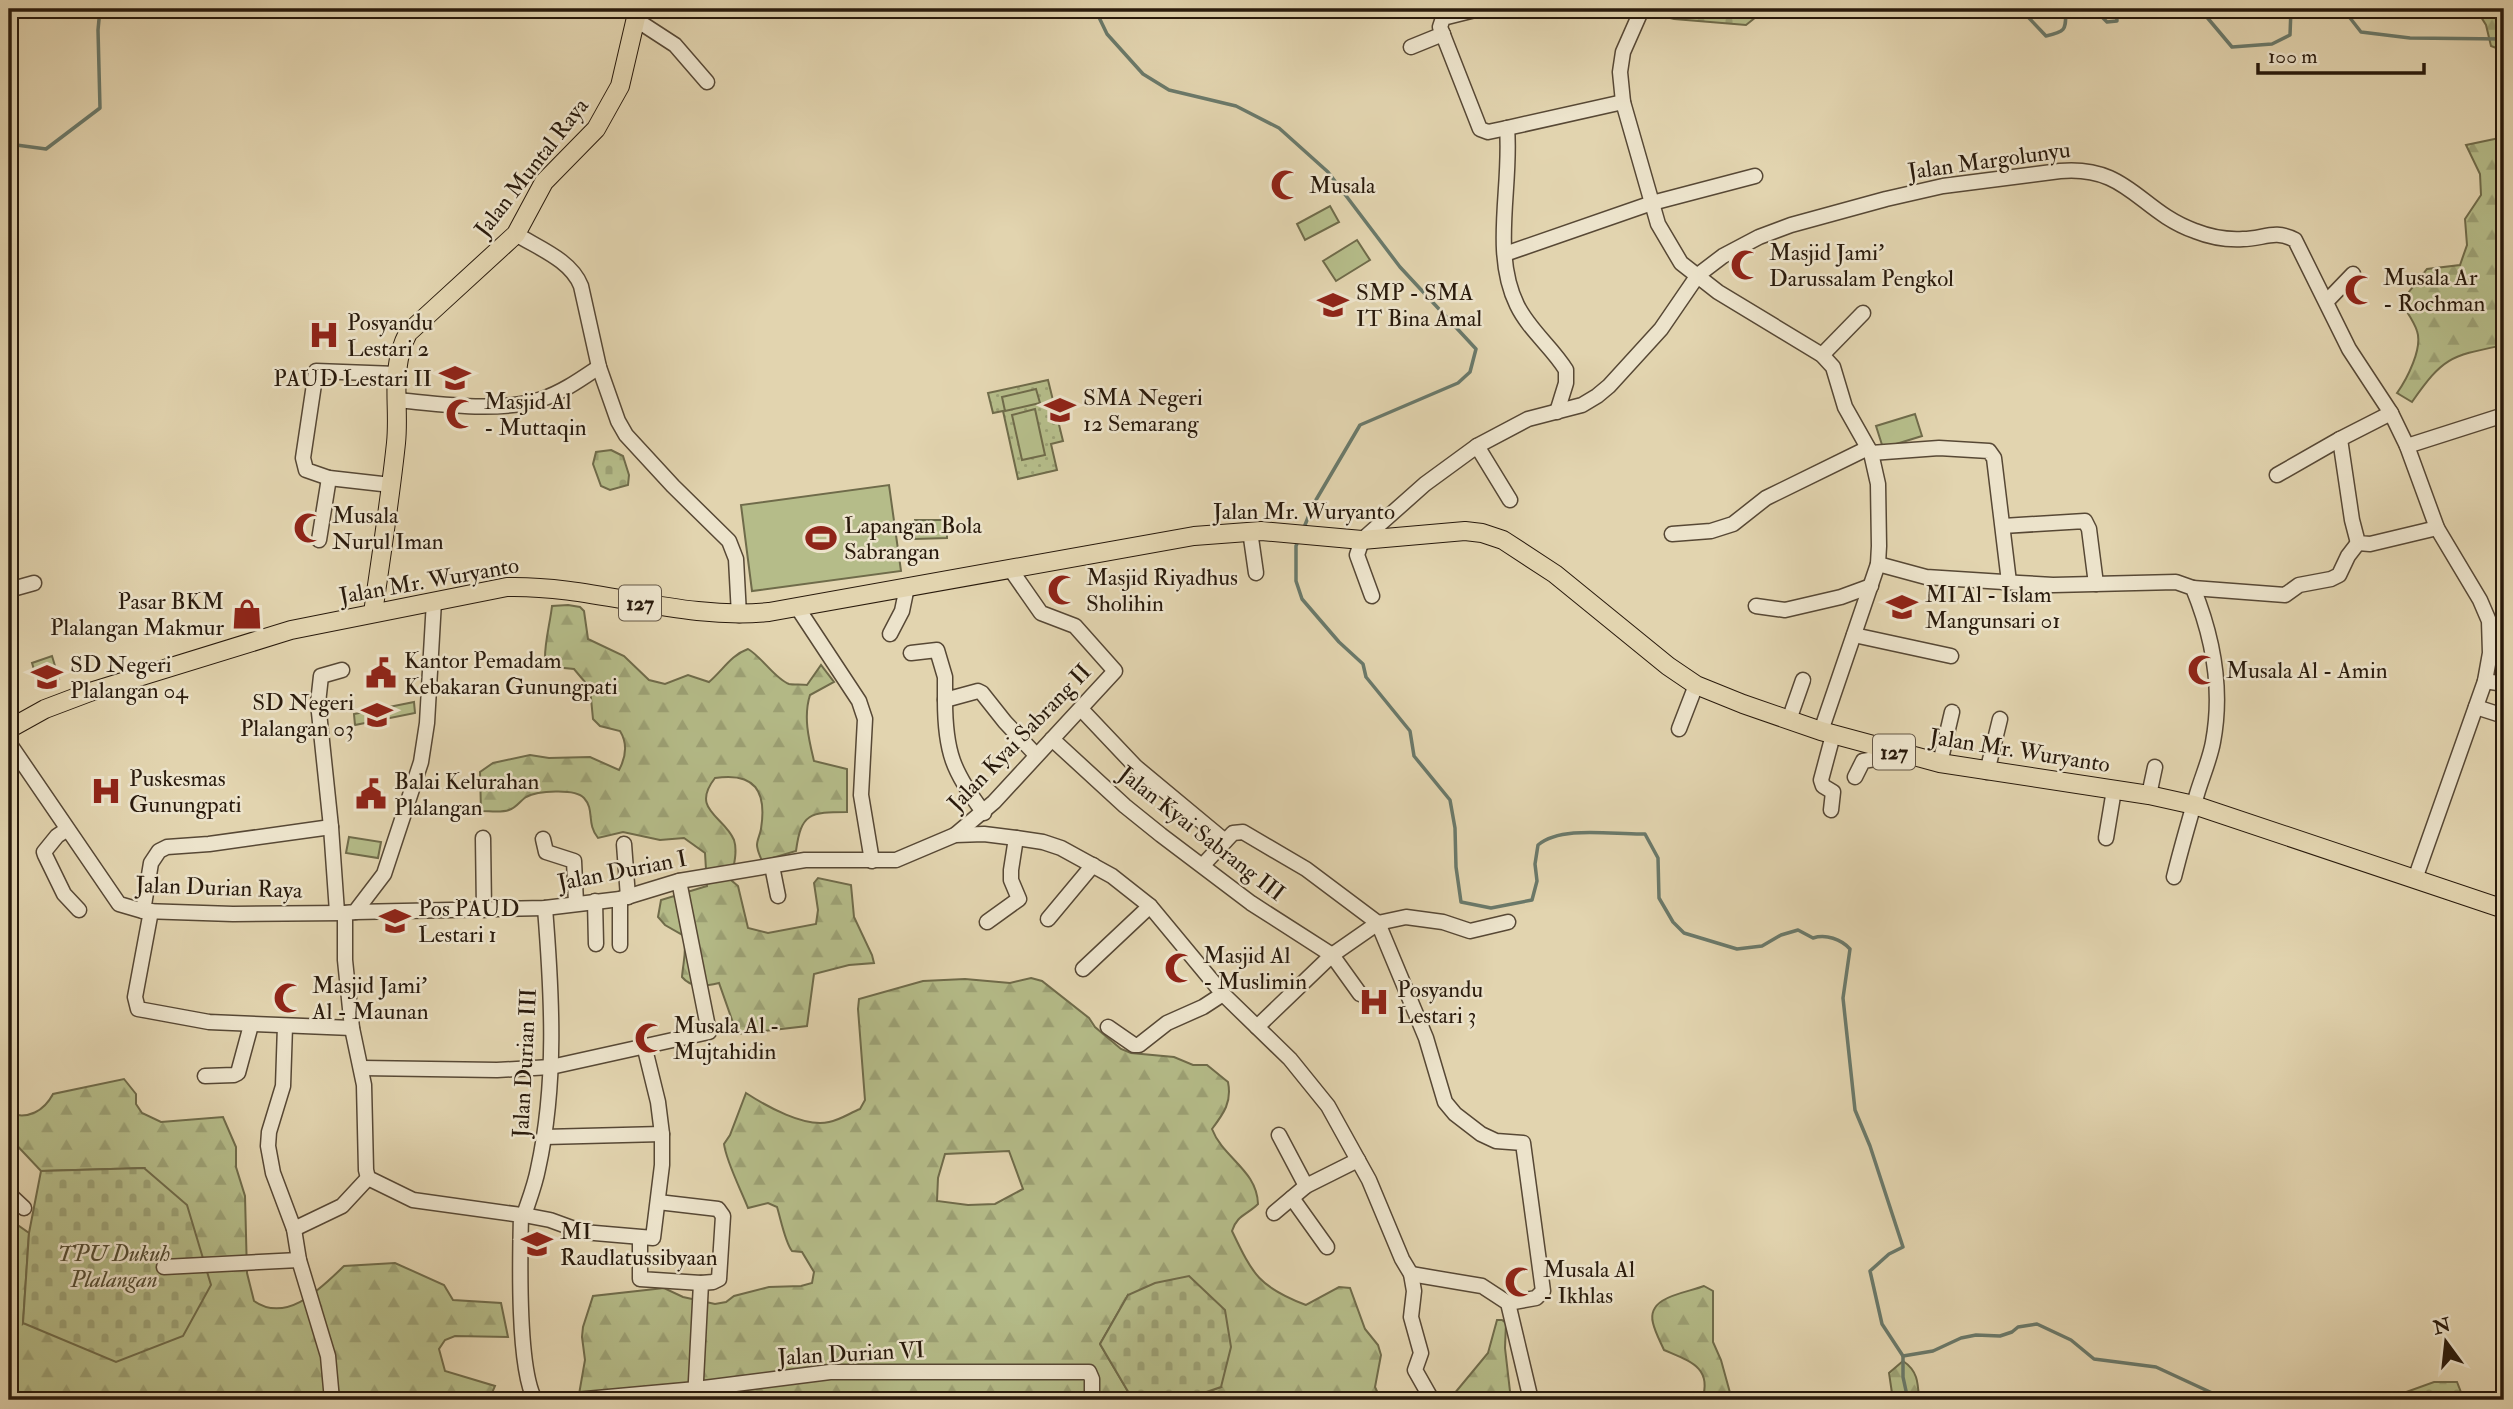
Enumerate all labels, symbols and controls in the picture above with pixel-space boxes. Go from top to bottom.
scale bar [2258,32,2424,76]
text: 100 m [2268,43,2318,70]
street label: Jalan Muntal Raya [467,91,595,243]
street label: Jalan Margolunyu [1905,135,2072,186]
mosque icon: Musala [1269,168,1303,202]
place label: Musala [1309,171,1376,200]
place label: Masjid Jami' Darussalam Pengkol [1769,238,1954,293]
mosque icon: Masjid Jami' Darussalam Pengkol [1729,248,1763,282]
place label: Musala Ar - Rochman [2383,263,2486,318]
mosque icon: Musala Ar - Rochman [2343,273,2377,307]
place label: SMP - SMA IT Bina Amal [1356,278,1482,333]
school or university icon: SMP - SMA IT Bina Amal [1316,288,1350,322]
place label: Posyandu Lestari 2 [347,308,433,363]
hospital icon: Posyandu Lestari 2 [307,318,341,352]
school or university icon: PAUD Lestari II [438,361,472,395]
place label: PAUD Lestari II [273,364,432,393]
place label: SMA Negeri 12 Semarang [1083,383,1203,438]
place label: Masjid Al - Muttaqin [484,387,587,442]
school or university icon: SMA Negeri 12 Semarang [1043,393,1077,427]
mosque icon: Masjid Al - Muttaqin [444,397,478,431]
street label: Jalan Mr. Wuryanto [1212,497,1395,526]
place label: Musala Nurul Iman [332,501,444,556]
mosque icon: Musala Nurul Iman [292,511,326,545]
place label: Lapangan Bola Sabrangan [844,511,982,566]
sports icon: Lapangan Bola Sabrangan [804,521,838,555]
street label: Jalan Mr. Wuryanto [336,550,521,611]
place label: Masjid Riyadhus Sholihin [1086,563,1238,618]
mosque icon: Masjid Riyadhus Sholihin [1046,573,1080,607]
place label: MI Al - Islam Mangunsari 01 [1925,580,2060,635]
road number: 127 [619,586,661,620]
place label: Pasar BKM Plalangan Makmur [50,587,224,642]
school or university icon: MI Al - Islam Mangunsari 01 [1885,590,1919,624]
shop icon: Pasar BKM Plalangan Makmur [230,597,264,631]
place label: Kantor Pemadam Kebakaran Gunungpati [404,646,618,702]
place label: SD Negeri Plalangan 04 [70,650,189,705]
mosque icon: Musala Al - Amin [2186,653,2220,687]
public building icon: Kantor Pemadam Kebakaran Gunungpati [364,656,398,690]
place label: Musala Al - Amin [2226,656,2388,685]
street label: Jalan Kyai Sabrang II [941,657,1097,818]
school or university icon: SD Negeri Plalangan 04 [30,660,64,694]
place label: SD Negeri Plalangan 03 [240,688,354,743]
school or university icon: SD Negeri Plalangan 03 [360,698,394,732]
street label: Jalan Mr. Wuryanto [1927,722,2112,779]
road number: 127 [1873,734,1915,770]
street label: Jalan Kyai Sabrang III [1112,759,1291,907]
place label: Puskesmas Gunungpati [129,764,242,820]
place label: Balai Kelurahan Plalangan [394,767,539,822]
hospital icon: Puskesmas Gunungpati [89,774,123,808]
public building icon: Balai Kelurahan Plalangan [354,777,388,811]
street label: Jalan Durian I [554,844,689,897]
street label: Jalan Durian Raya [134,870,303,905]
place label: Pos PAUD Lestari 1 [418,894,519,949]
school or university icon: Pos PAUD Lestari 1 [378,904,412,938]
place label: Masjid Al - Muslimin [1203,941,1307,996]
mosque icon: Masjid Al - Muslimin [1163,951,1197,985]
place label: Masjid Jami' Al - Maunan [311,971,429,1026]
place label: Posyandu Lestari 3 [1397,975,1483,1030]
mosque icon: Masjid Jami' Al - Maunan [272,981,306,1015]
hospital icon: Posyandu Lestari 3 [1357,985,1391,1019]
street label: Jalan Durian III [506,988,543,1140]
place label: Musala Al - Mujtahidin [673,1011,779,1066]
mosque icon: Musala Al - Mujtahidin [633,1021,667,1055]
place label: MI Raudlatussibyaan [560,1217,718,1272]
school or university icon: MI Raudlatussibyaan [520,1227,554,1261]
park label: TPU Dukuh Plalangan [58,1239,170,1294]
place label: Musala Al - Ikhlas [1543,1255,1635,1310]
mosque icon: Musala Al - Ikhlas [1503,1265,1537,1299]
north arrow [2412,1308,2482,1378]
text: N [2430,1312,2454,1341]
street label: Jalan Durian VI [776,1335,925,1372]

